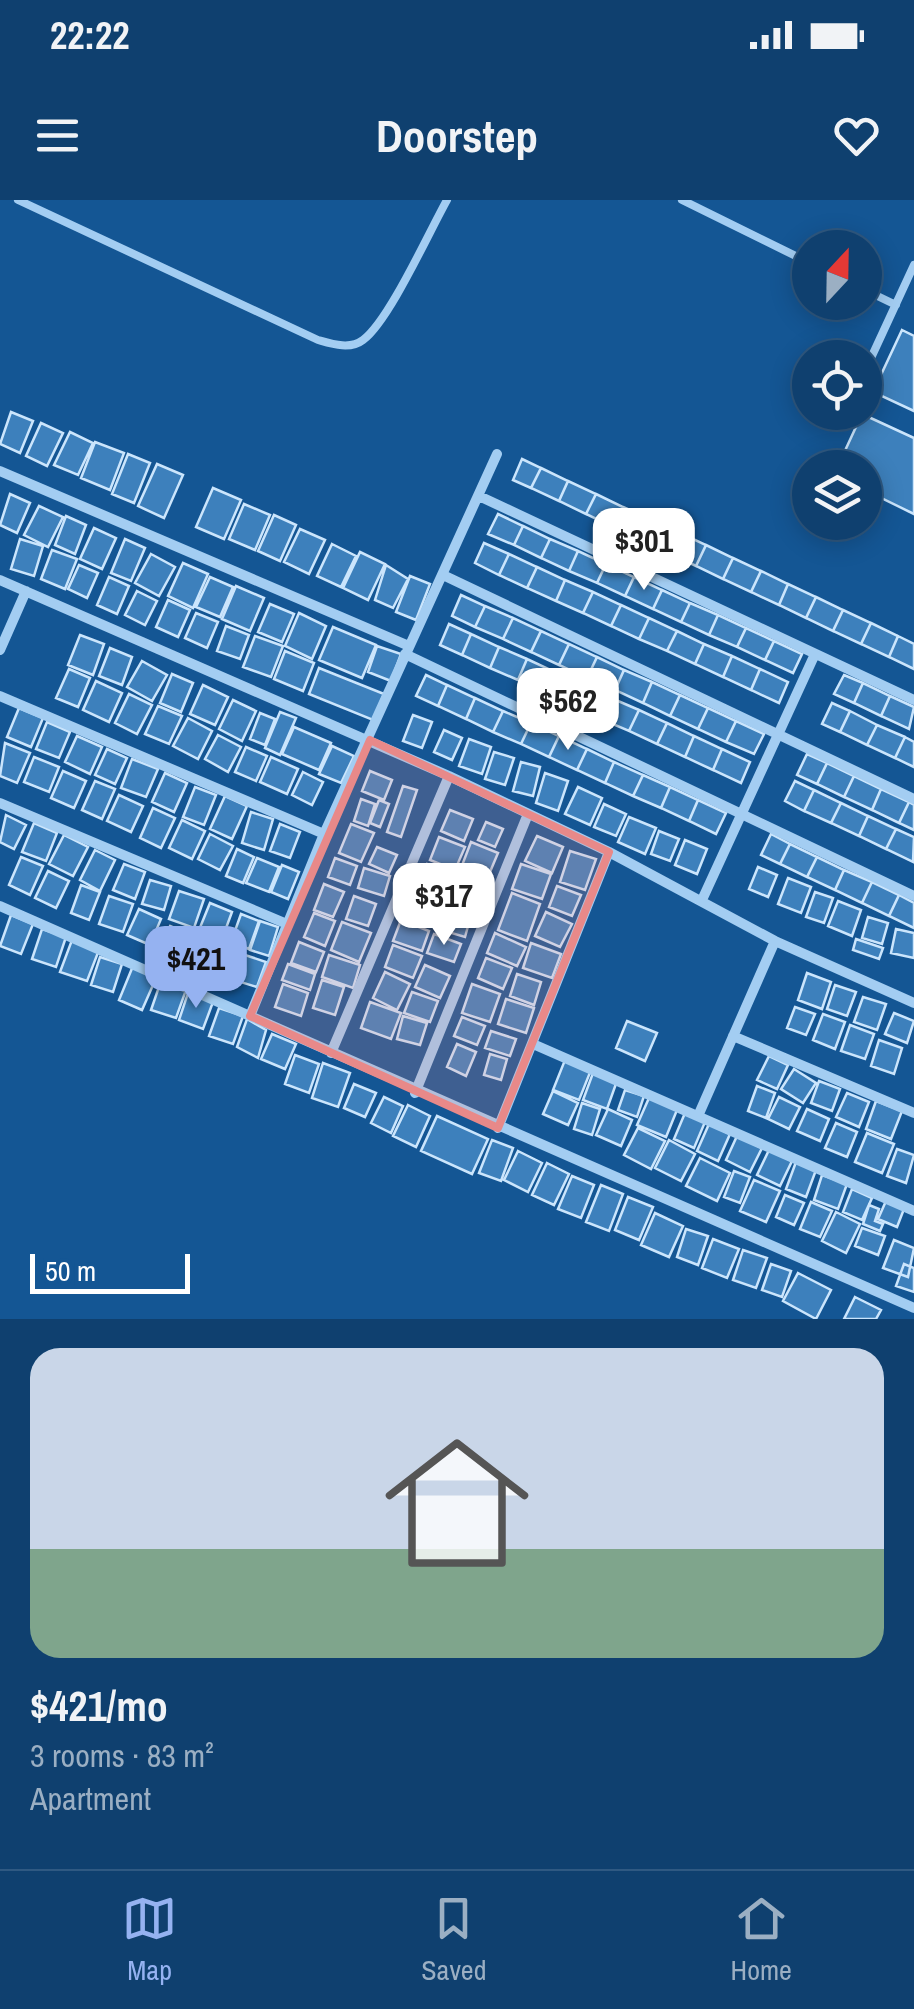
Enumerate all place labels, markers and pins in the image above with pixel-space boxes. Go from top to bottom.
pin: $301 [585,508,703,593]
pin: $562 [509,668,627,753]
pin: $317 [385,863,503,948]
pin: $421 [137,926,255,1011]

